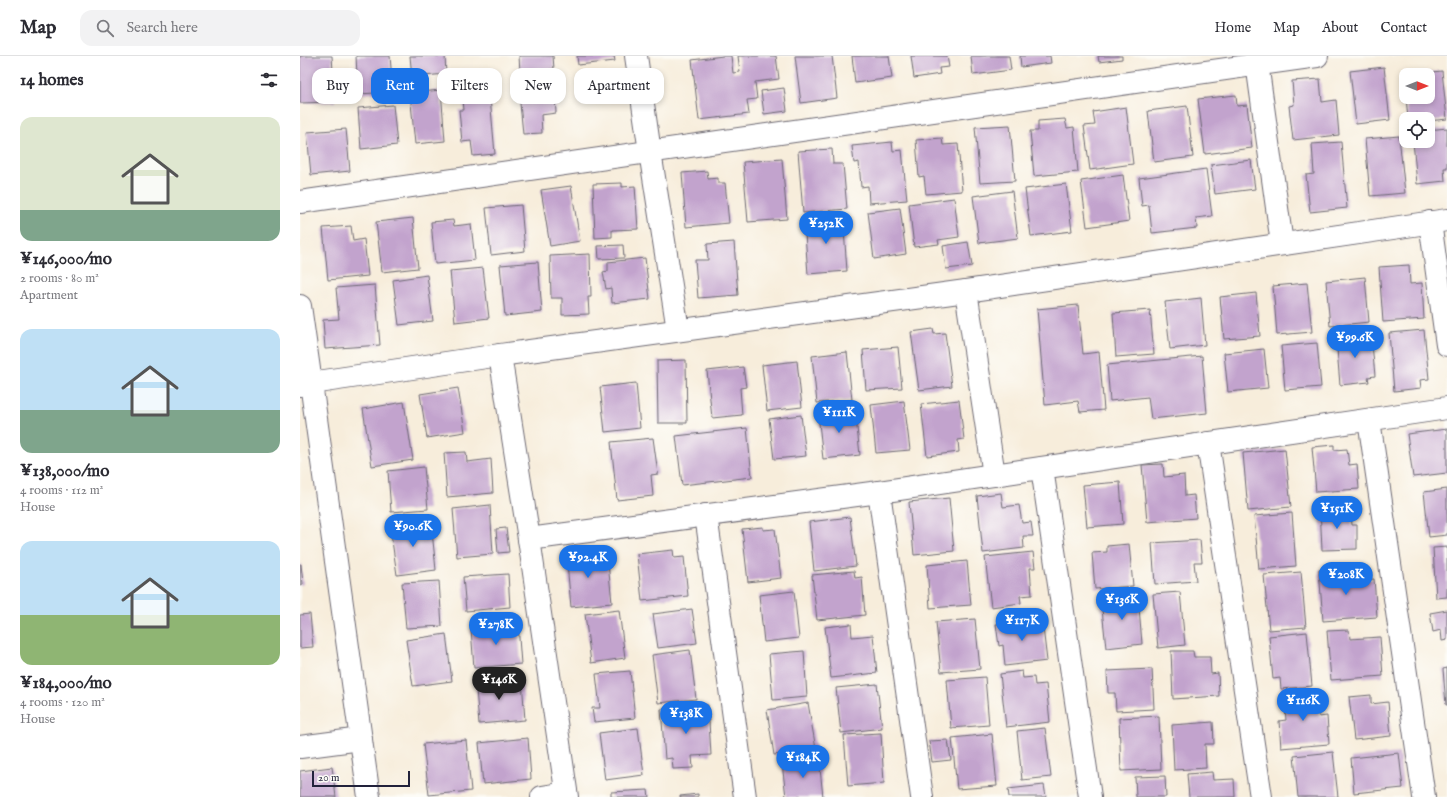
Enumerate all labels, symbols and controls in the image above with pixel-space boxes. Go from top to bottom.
search box [80,10,360,46]
text: Map [20,16,56,40]
icon: search [94,17,116,39]
text: Search here [126,18,198,37]
text: Home [1215,19,1251,37]
text: Map [1273,19,1300,37]
text: About [1322,19,1358,37]
text: Contact [1380,19,1427,37]
chip: Buy [312,68,363,104]
chip: Rent [371,68,429,104]
chip: Filters [437,68,502,104]
chip: New [510,68,566,104]
chip: Apartment [574,68,664,104]
north arrow [1399,68,1435,104]
map controls [1399,68,1435,148]
icon: filters [258,69,280,91]
text: 14 homes [20,70,83,91]
button: locate [1399,112,1435,148]
icon: home [114,143,186,215]
pin: ¥252K [798,211,854,245]
text: ¥252K [808,215,844,232]
text: ¥146,000/mo [20,249,112,270]
text: 2 rooms · 80 m² [20,270,99,287]
text: Apartment [20,287,78,304]
pin: ¥99.6K [1322,325,1388,359]
text: ¥99.6K [1336,329,1374,346]
icon: home [114,355,186,427]
pin: ¥111K [811,400,867,434]
text: ¥111K [822,404,856,421]
text: ¥138,000/mo [20,461,109,482]
text: 4 rooms · 112 m² [20,482,103,499]
pin: ¥151K [1309,496,1365,530]
text: House [20,499,55,516]
text: ¥151K [1320,500,1354,517]
pin: ¥90.6K [380,514,446,548]
text: ¥90.6K [393,518,433,535]
pin: ¥92.4K [555,545,621,579]
text: ¥92.4K [568,549,608,566]
pin: ¥208K [1318,562,1374,596]
text: ¥208K [1328,566,1364,583]
icon: home [114,567,186,639]
pin: ¥136K [1094,587,1150,621]
text: ¥136K [1105,591,1139,608]
pin: ¥117K [994,608,1050,642]
pin: ¥278K [468,612,524,646]
text: ¥117K [1005,612,1039,629]
text: ¥278K [478,616,514,633]
pin: ¥146K [471,667,527,701]
text: ¥146K [481,671,517,688]
text: ¥184,000/mo [20,673,112,694]
pin: ¥116K [1275,688,1331,722]
text: ¥116K [1286,692,1320,709]
text: 4 rooms · 120 m² [20,694,105,711]
pin: ¥138K [658,701,714,735]
text: ¥138K [669,705,703,722]
text: House [20,711,55,728]
pin: ¥184K [775,745,831,779]
text: ¥184K [785,749,821,766]
scale bar [312,769,410,788]
text: 20 m [318,771,339,785]

